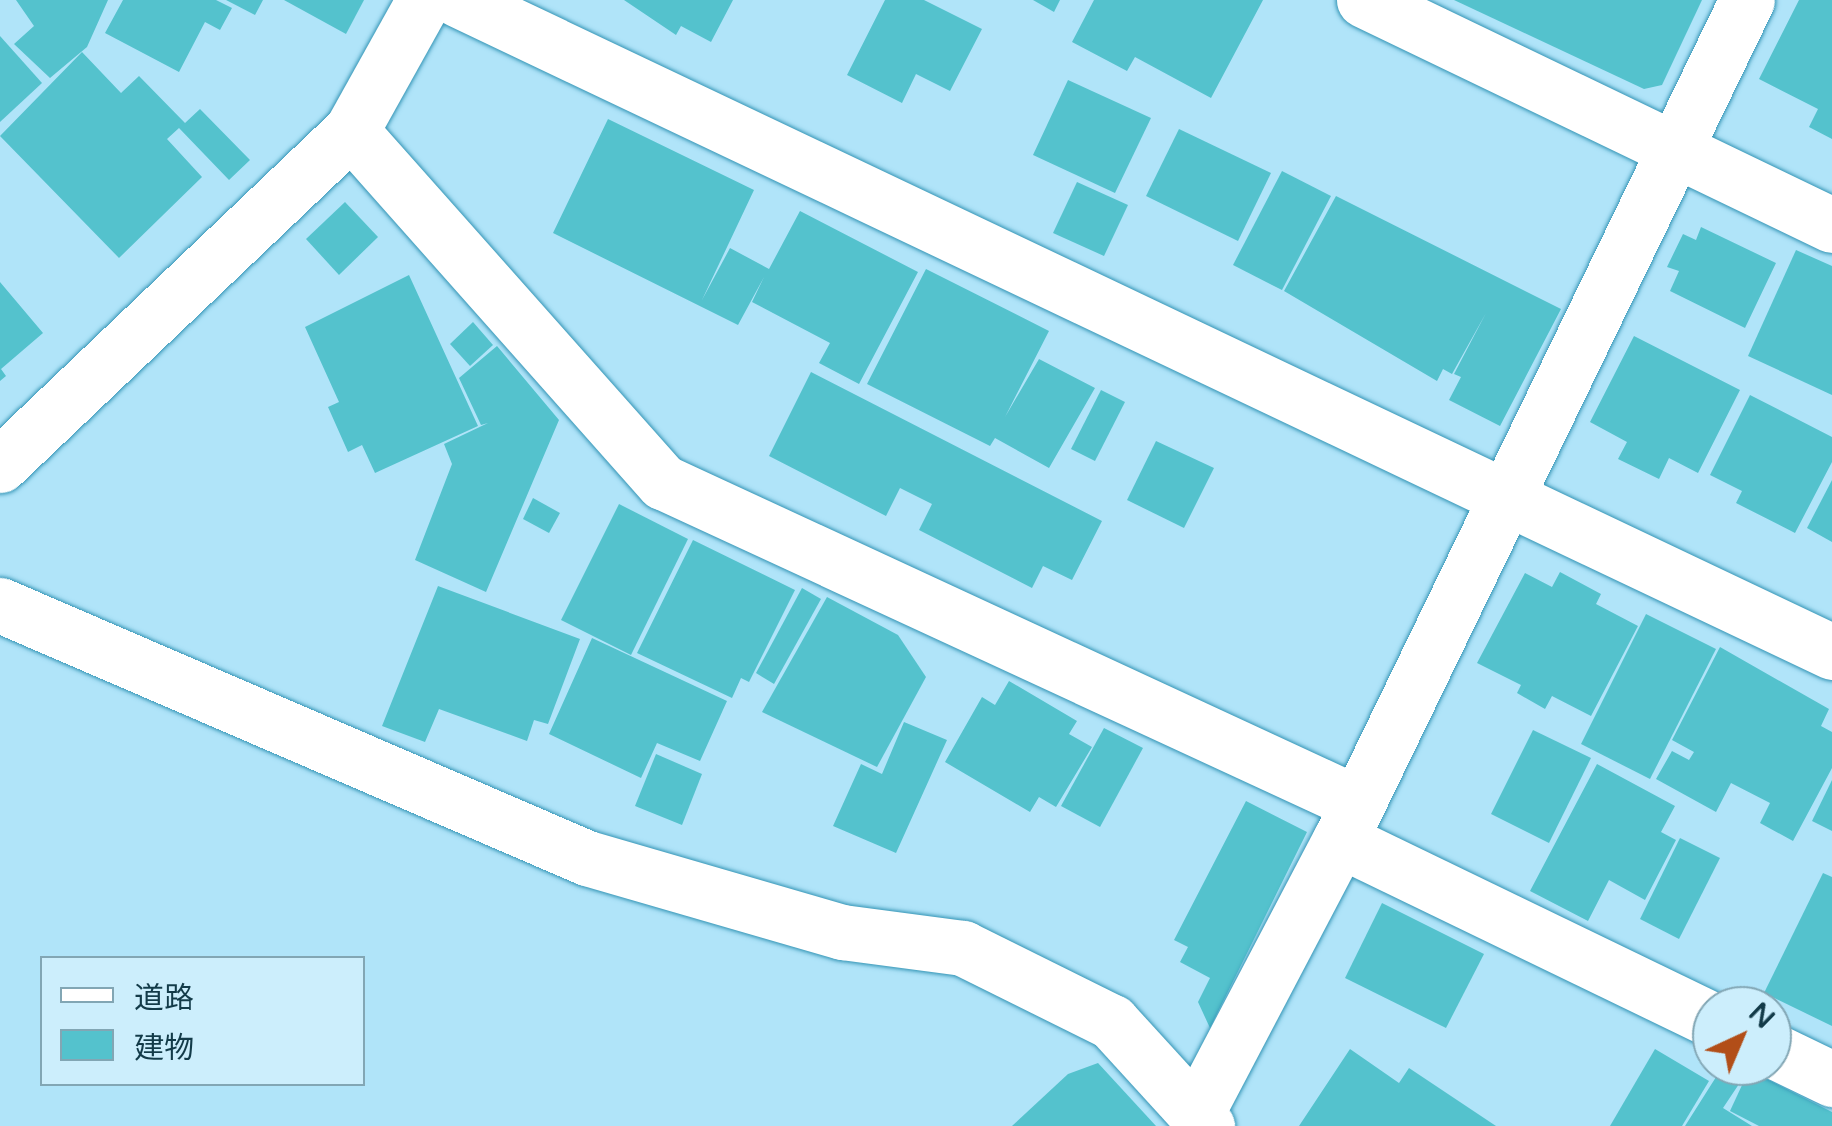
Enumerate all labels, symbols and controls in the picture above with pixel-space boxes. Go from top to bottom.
legend [40,956,365,1086]
text: 道路 [134,980,194,1017]
north arrow [1692,986,1792,1086]
text: N [1742,996,1781,1036]
text: 建物 [134,1030,194,1067]

